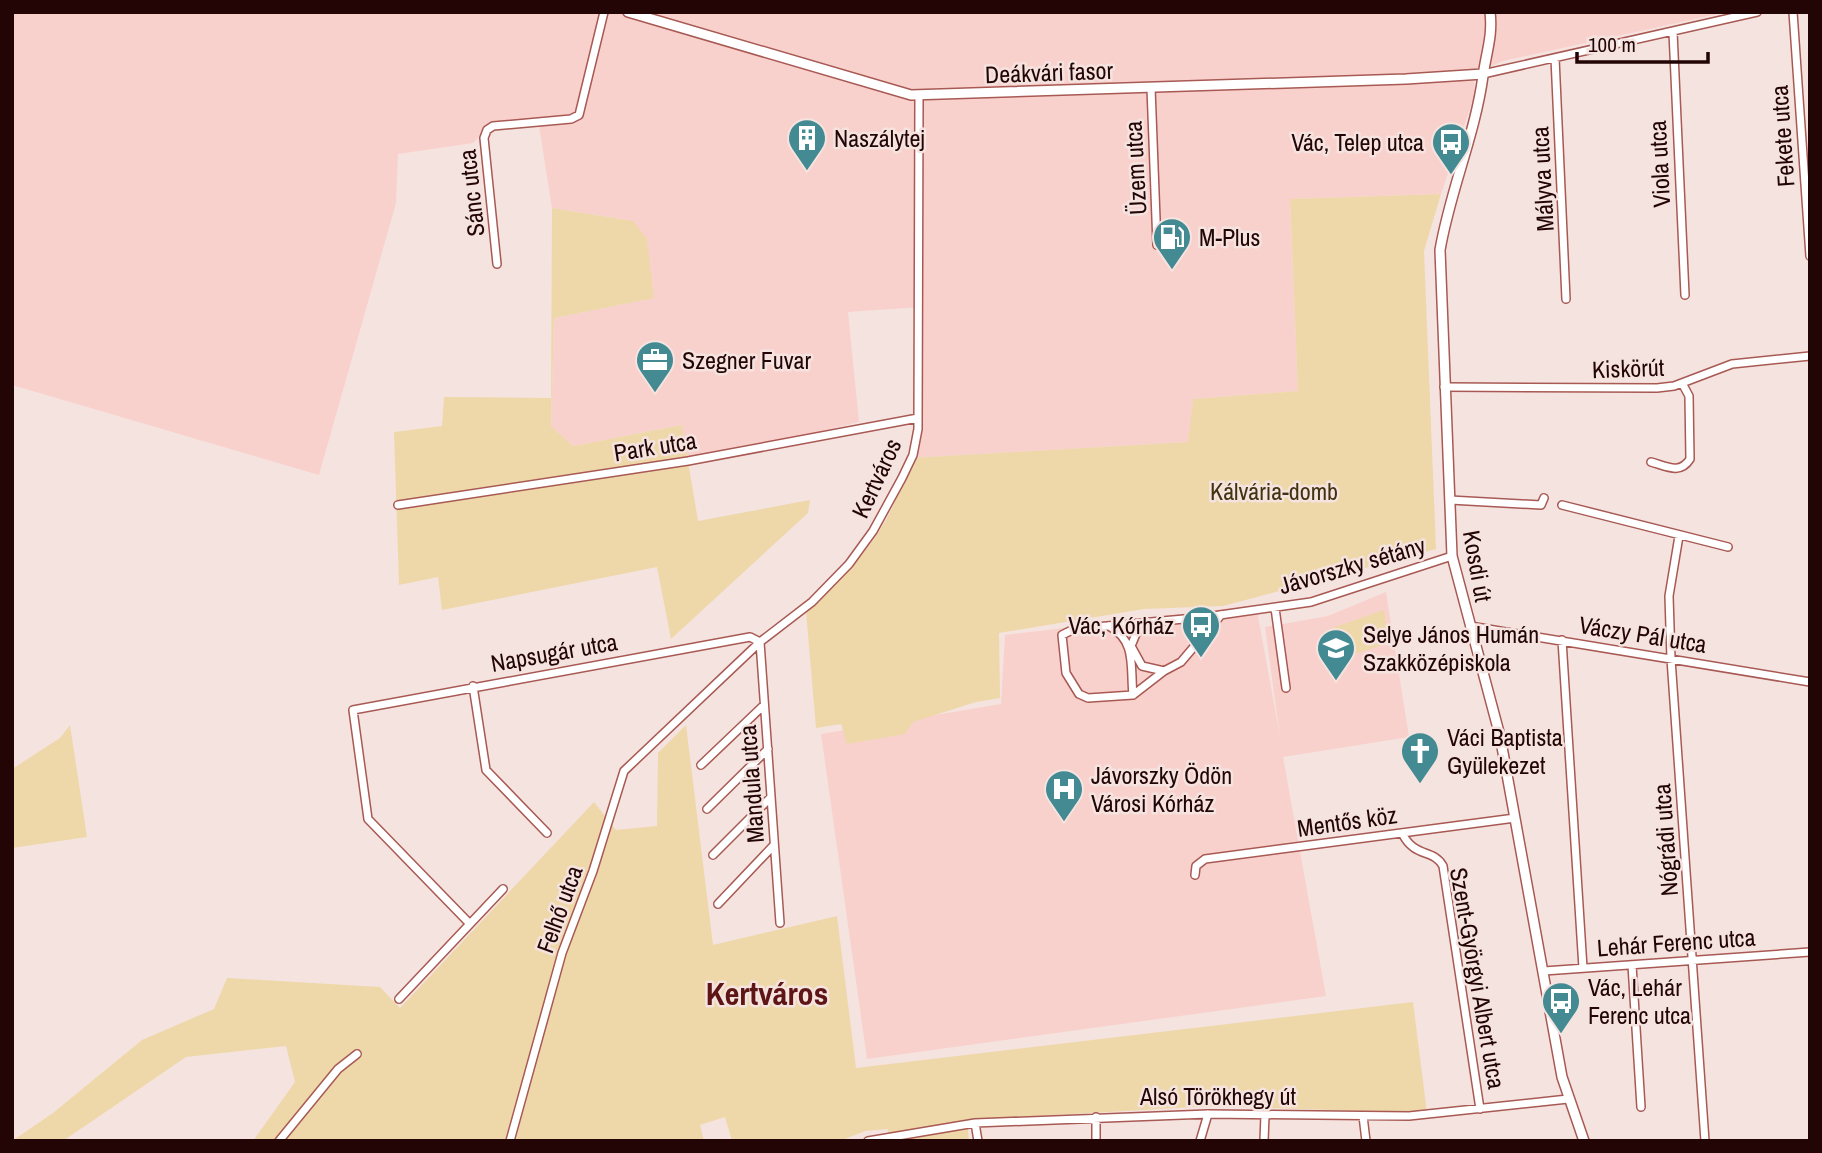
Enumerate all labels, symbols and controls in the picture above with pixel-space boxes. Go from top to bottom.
scale bar [1577,21,1708,65]
text: 100 m [1588,30,1636,59]
street label: Deákvári fasor [984,54,1114,90]
street label: Fekete utca [1762,84,1802,188]
building icon: Naszálytej [786,117,828,172]
street label: Üzem utca [1117,120,1153,216]
street label: Viola utca [1641,120,1677,208]
bus stop icon: Vác, Telep utca [1430,121,1472,176]
place label: Naszálytej [834,122,925,154]
place label: Vác, Telep utca [1291,126,1424,158]
street label: Mályva utca [1523,126,1561,232]
street label: Sánc utca [451,148,491,238]
fuel station icon: M-Plus [1151,216,1193,271]
place label: M-Plus [1199,221,1260,253]
office icon: Szegner Fuvar [634,339,676,394]
place label: Szegner Fuvar [682,344,812,376]
street label: Kiskörút [1591,351,1665,385]
street label: Park utca [611,424,699,468]
street label: Kertváros [844,433,908,523]
park label: Kálvária-domb [1210,475,1338,507]
street label: Kosdi út [1456,528,1500,605]
street label: Jávorszky sétány [1275,529,1429,601]
bus stop icon: Vác, Kórház [1180,604,1222,659]
street label: Váczy Pál utca [1577,608,1709,660]
place label: Vác, Kórház [1068,609,1174,641]
place label: Selye János Humán Szakközépiskola [1363,618,1539,678]
street label: Napsugár utca [488,625,620,679]
school or university icon: Selye János Humán Szakközépiskola [1315,627,1357,682]
place label: Váci Baptista Gyülekezet [1447,721,1563,781]
street label: Mandula utca [731,724,771,844]
church icon: Váci Baptista Gyülekezet [1399,730,1441,785]
place label: Jávorszky Ödön Városi Kórház [1091,759,1232,819]
hospital icon: Jávorszky Ödön Városi Kórház [1043,768,1085,823]
street label: Nógrádi utca [1645,783,1685,897]
street label: Mentős köz [1295,798,1399,844]
street label: Felhő utca [528,861,590,957]
street label: Szent-Györgyi Albert utca [1443,865,1513,1091]
street label: Lehár Ferenc utca [1596,920,1756,963]
place label: Vác, Lehár Ferenc utca [1588,971,1691,1031]
district label: Kertváros [706,972,828,1015]
bus stop icon: Vác, Lehár Ferenc utca [1540,980,1582,1035]
street label: Alsó Törökhegy út [1139,1080,1297,1112]

